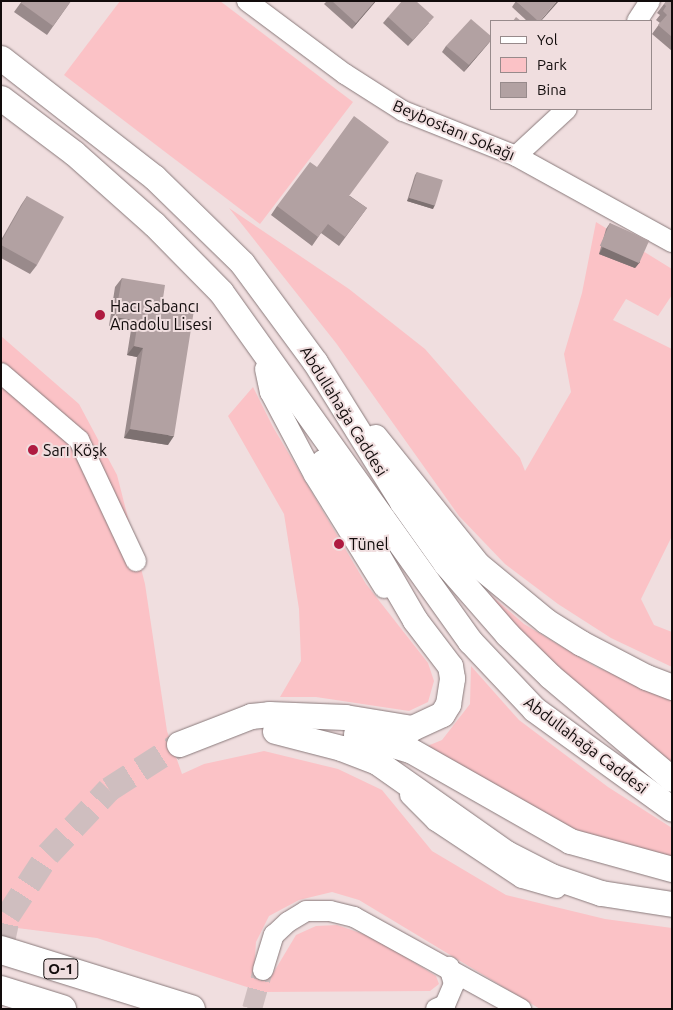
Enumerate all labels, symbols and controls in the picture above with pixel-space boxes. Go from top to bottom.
legend [490,20,653,110]
text: Yol [537,31,558,48]
text: Park [537,56,567,73]
text: Bina [537,81,566,98]
street label: Beybostanı Sokağı [390,96,518,164]
place label: Hacı Sabancı Anadolu Lisesi [110,296,212,334]
marker: Hacı Sabancı Anadolu Lisesi [94,309,106,321]
street label: Abdullahağa Caddesi [296,342,392,480]
place label: Sarı Köşk [43,440,107,460]
marker: Sarı Köşk [27,444,39,456]
place label: Tünel [349,534,389,554]
marker: Tünel [333,538,345,550]
street label: Abdullahağa Caddesi [520,692,652,798]
road number: O-1 [42,956,80,982]

